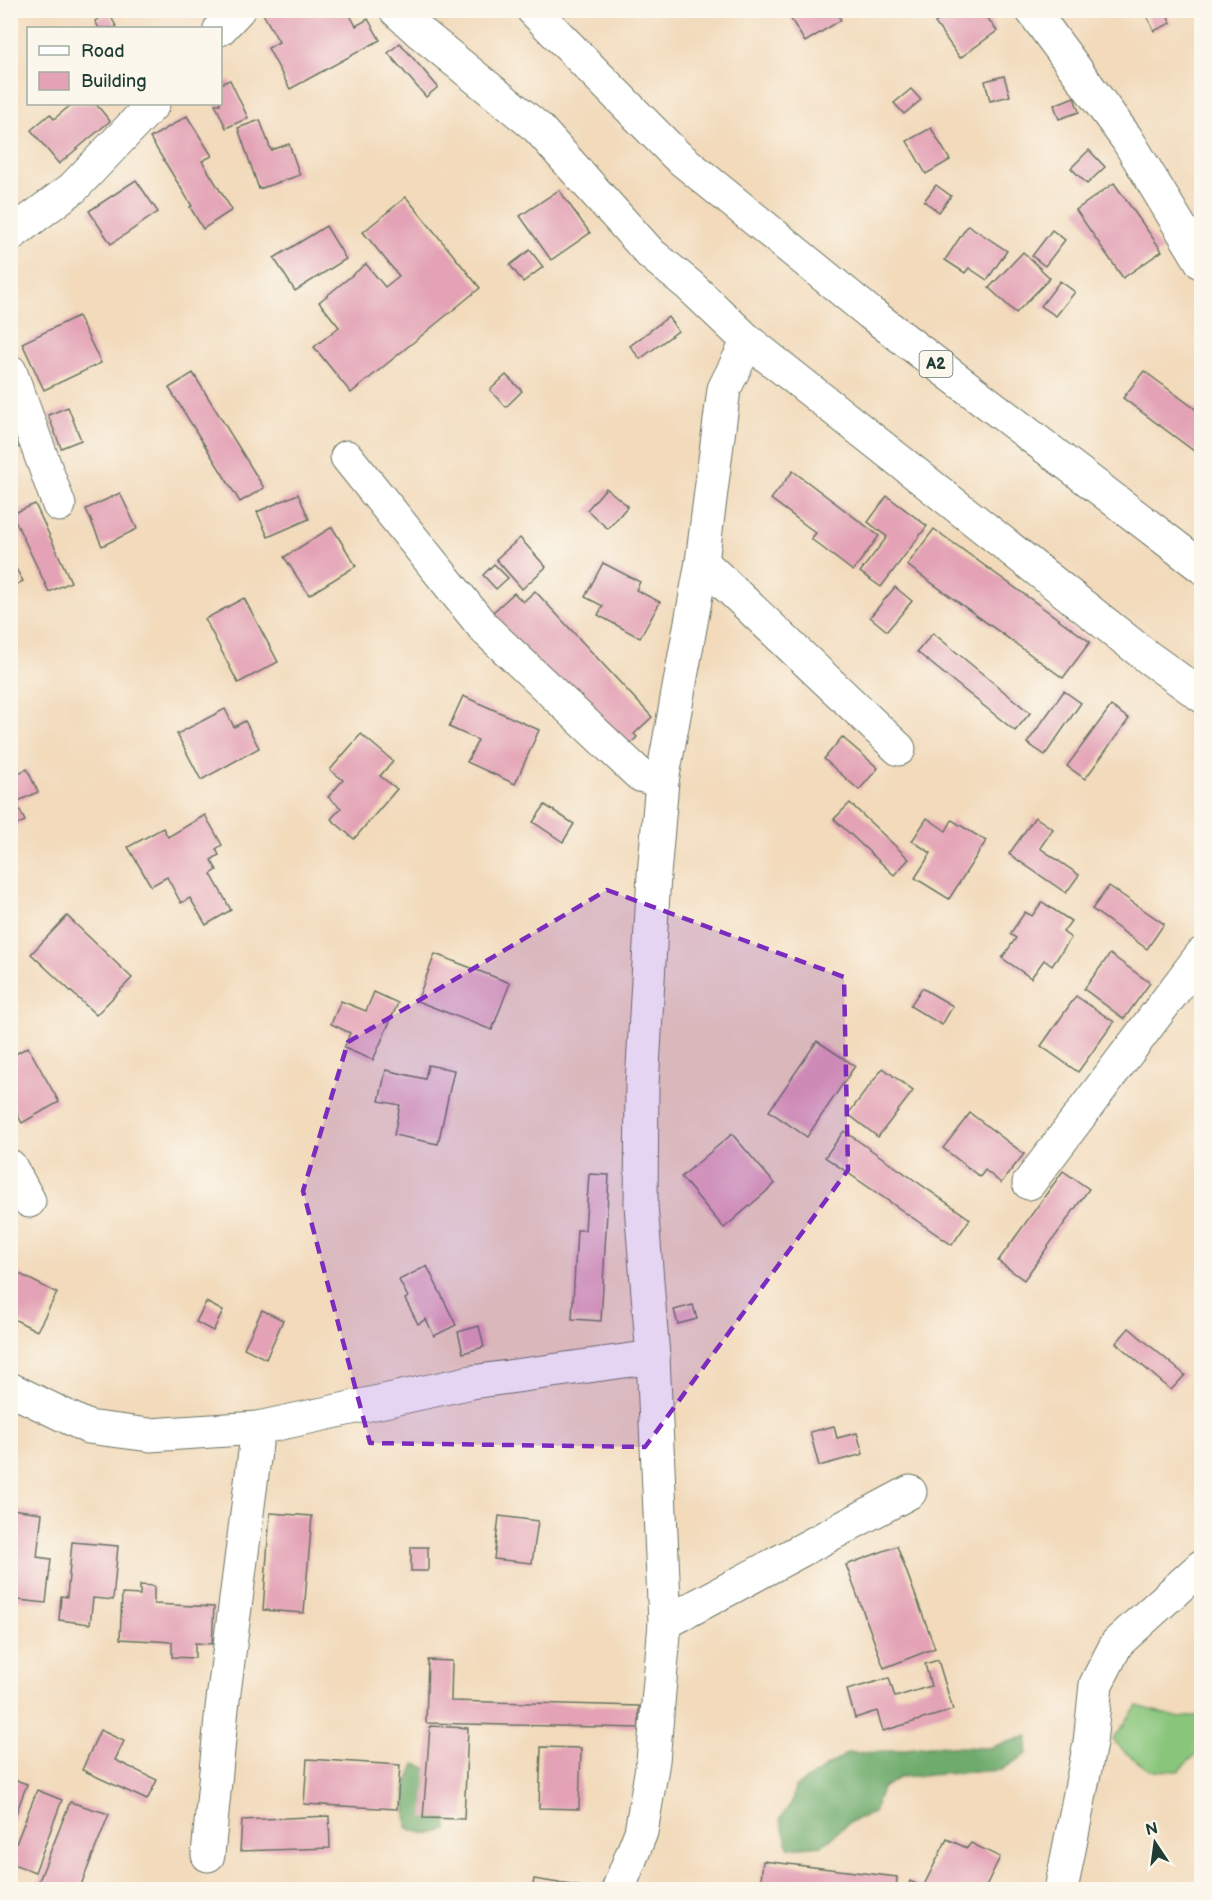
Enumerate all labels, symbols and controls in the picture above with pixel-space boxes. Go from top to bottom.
legend [27,27,222,105]
text: Road [81,41,125,62]
text: Building [81,71,147,92]
road number: A2 [920,351,952,377]
north arrow [1125,1813,1185,1873]
text: N [1144,1819,1160,1840]

